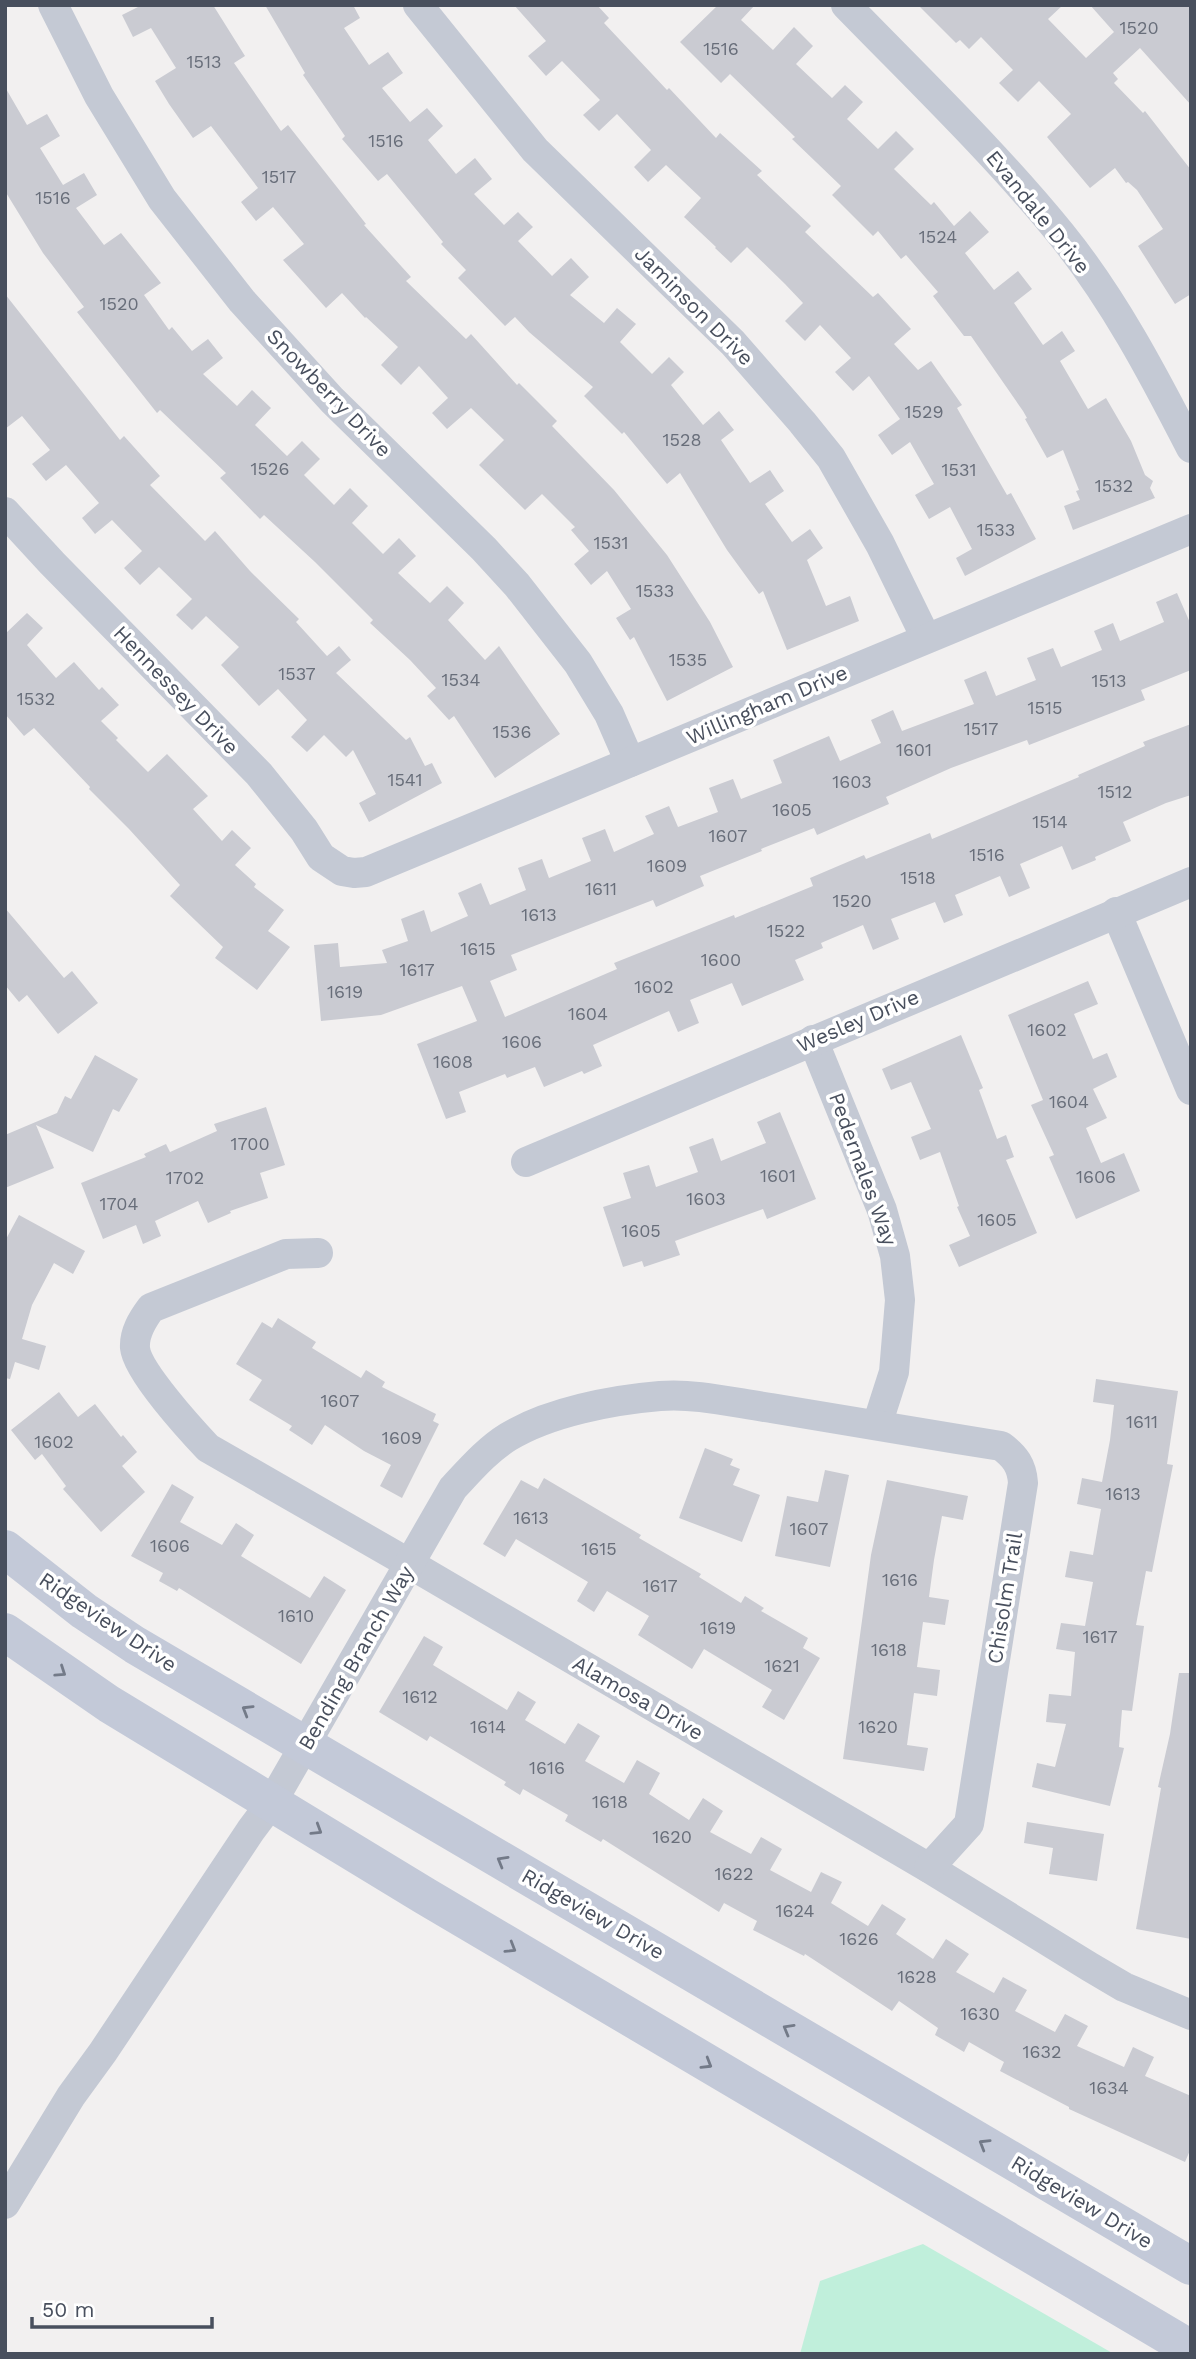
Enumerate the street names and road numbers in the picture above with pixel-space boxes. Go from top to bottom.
street label: Evandale Drive [981,145,1096,278]
street label: Jaminson Drive [630,241,759,370]
street label: Snowberry Drive [262,323,397,462]
street label: Hennessey Drive [109,620,244,759]
street label: Willingham Drive [682,659,851,750]
street label: Wesley Drive [793,984,923,1058]
street label: Pedernales Way [824,1089,903,1249]
street label: Chisolm Trail [982,1530,1027,1666]
street label: Bending Branch Way [293,1561,419,1754]
street label: Ridgeview Drive [35,1566,182,1677]
street label: Alamosa Drive [568,1650,708,1745]
street label: Ridgeview Drive [518,1863,669,1965]
street label: Ridgeview Drive [1007,2150,1157,2254]

